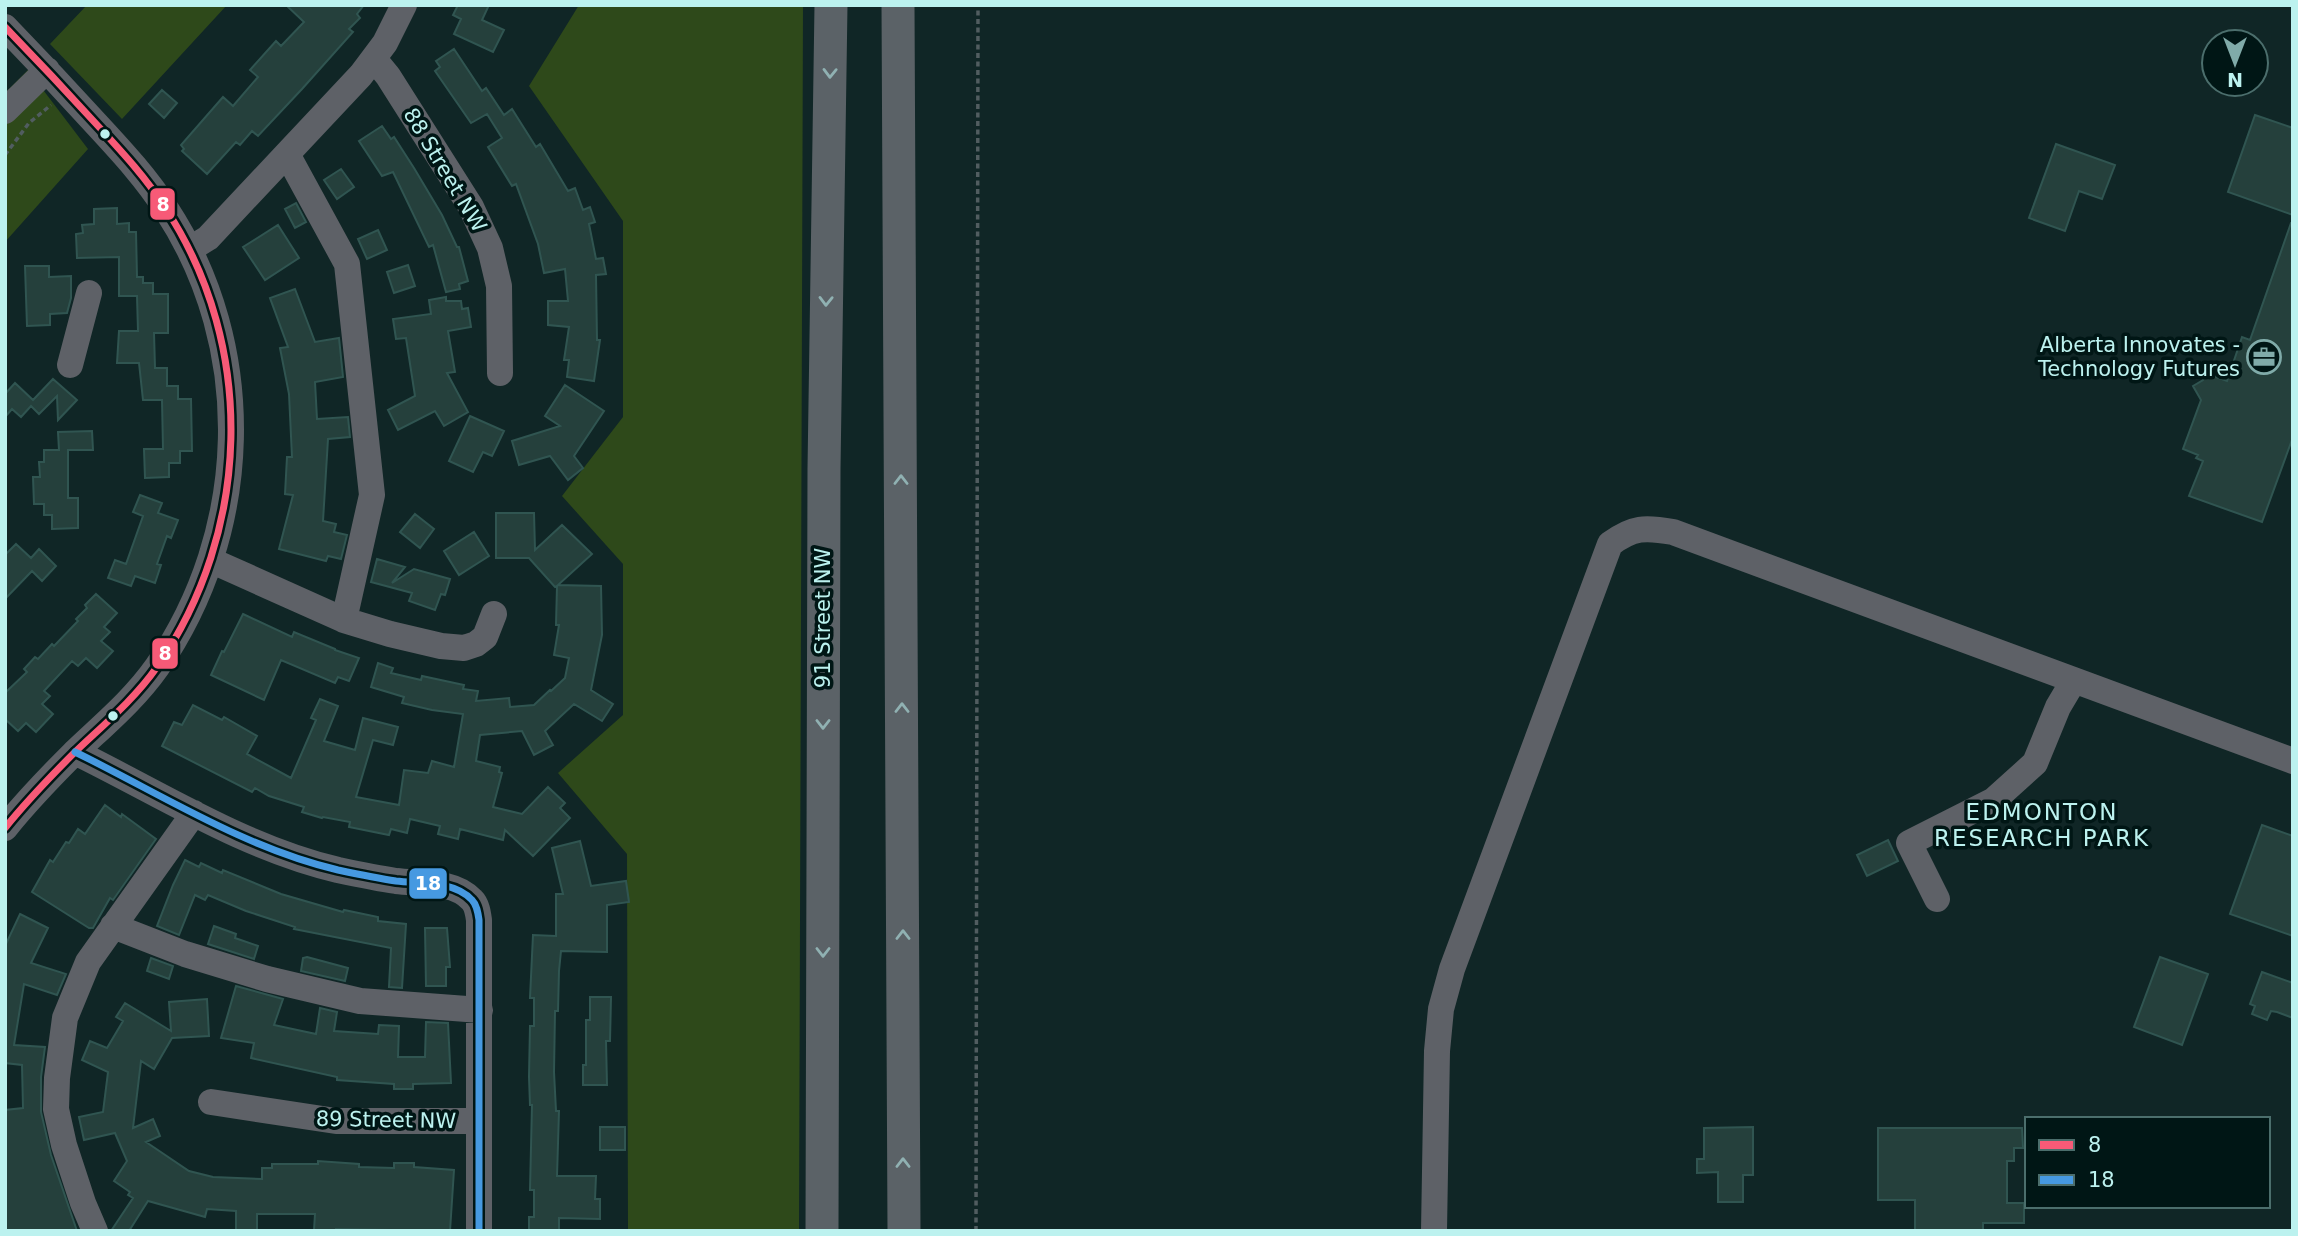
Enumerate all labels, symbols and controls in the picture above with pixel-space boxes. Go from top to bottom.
north arrow [2200,28,2270,98]
one-way arrow [822,69,838,79]
text: N [2227,69,2243,91]
street label: 88 Street NW [399,104,492,237]
unlabelled marker [98,127,112,141]
line badge: 8 [149,187,176,221]
text: 8 [156,193,170,215]
one-way arrow [819,296,834,307]
place label: Alberta Innovates - Technology Futures [2037,333,2240,381]
office icon: Alberta Innovates - Technology Futures [2245,338,2283,376]
one-way arrow [893,474,909,485]
street label: 91 Street NW [811,548,835,688]
line badge: 8 [151,637,179,670]
text: 8 [158,642,172,664]
one-way arrow [894,702,910,712]
unlabelled marker [106,709,120,723]
one-way arrow [815,720,831,730]
district label: EDMONTON RESEARCH PARK [1934,799,2150,851]
line badge: 18 [408,867,448,900]
text: 18 [415,872,441,894]
one-way arrow [895,929,911,940]
one-way arrow [815,947,831,958]
street label: 89 Street NW [316,1107,457,1133]
legend [2025,1117,2270,1208]
text: 8 [2088,1133,2101,1157]
one-way arrow [895,1157,911,1167]
text: 18 [2088,1168,2115,1192]

